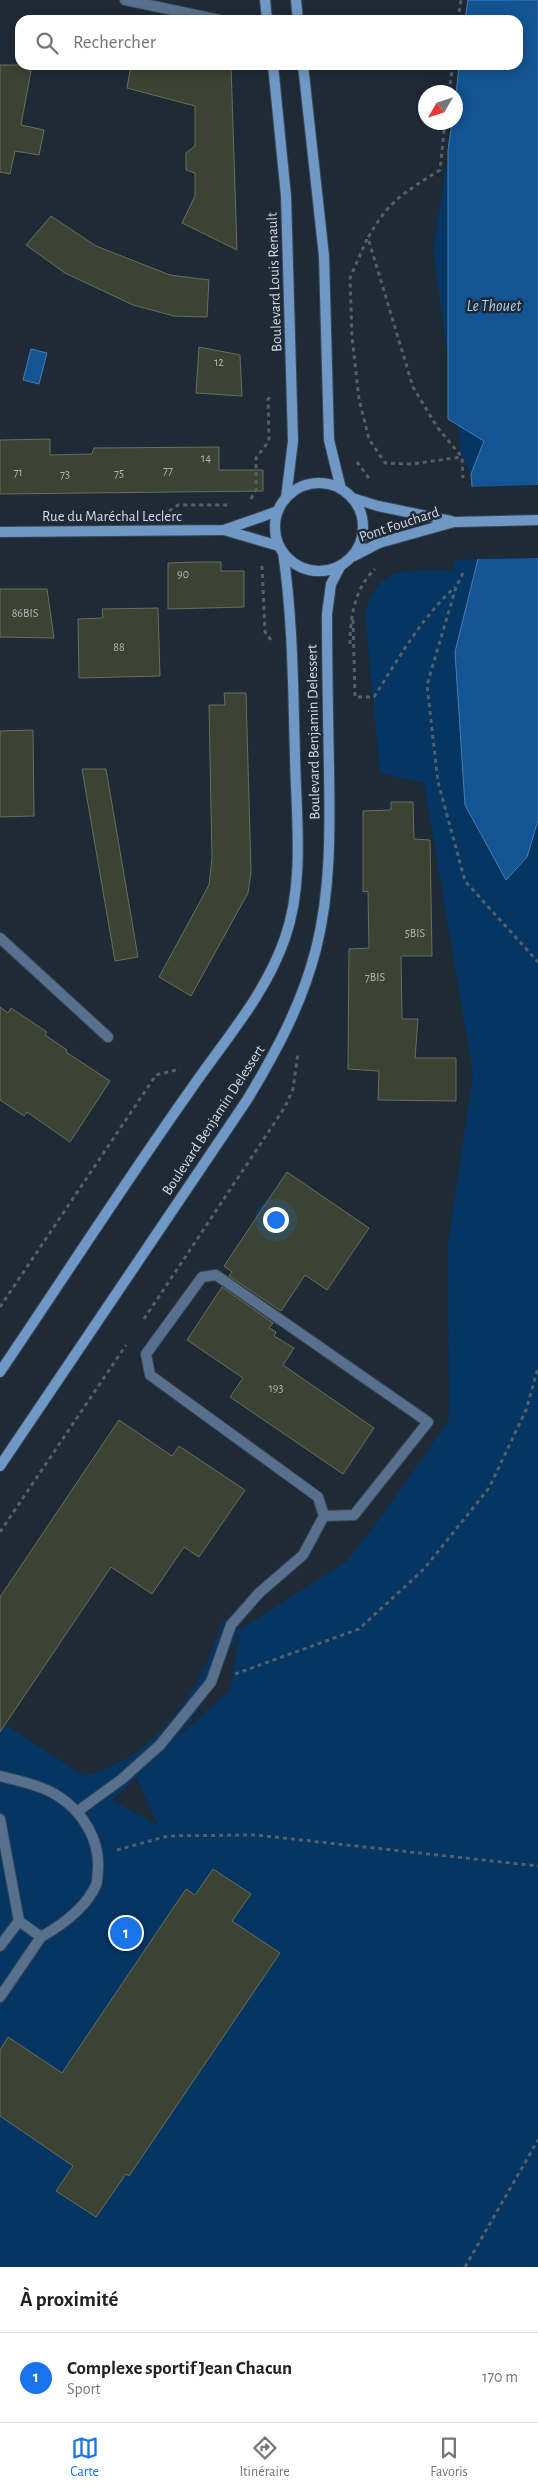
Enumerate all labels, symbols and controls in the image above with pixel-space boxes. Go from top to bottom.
search box [15,15,523,70]
icon: search [33,29,61,57]
text: Rechercher [73,33,156,52]
north arrow [418,85,463,130]
street label: Boulevard Louis Renault [265,212,284,352]
water label: Le Thouet [467,298,522,314]
house number: 12 [214,356,224,368]
house number: 14 [201,452,211,464]
house number: 77 [163,464,173,476]
house number: 71 [13,466,23,478]
house number: 75 [114,467,124,479]
house number: 73 [60,468,70,480]
street label: Pont Fouchard [357,504,441,544]
street label: Rue du Maréchal Leclerc [42,509,182,524]
house number: 90 [177,568,189,580]
house number: 86BIS [12,607,39,619]
house number: 88 [113,641,125,653]
street label: Boulevard Benjamin Delessert [304,644,323,820]
house number: 5BIS [405,927,426,939]
house number: 7BIS [365,971,385,983]
street label: Boulevard Benjamin Delessert [159,1042,268,1198]
your location [263,1207,289,1233]
house number: 193 [269,1382,283,1394]
pin: 1 [110,1914,142,1952]
text: À proximité [20,2289,118,2310]
text: Complexe sportif Jean Chacun [67,2359,292,2378]
text: 1 [33,2369,39,2385]
text: 170 m [482,2369,518,2385]
text: Sport [67,2381,101,2397]
tab: Carte [70,2434,99,2481]
tab: Itinéraire [239,2434,290,2481]
tab: Favoris [430,2434,468,2481]

